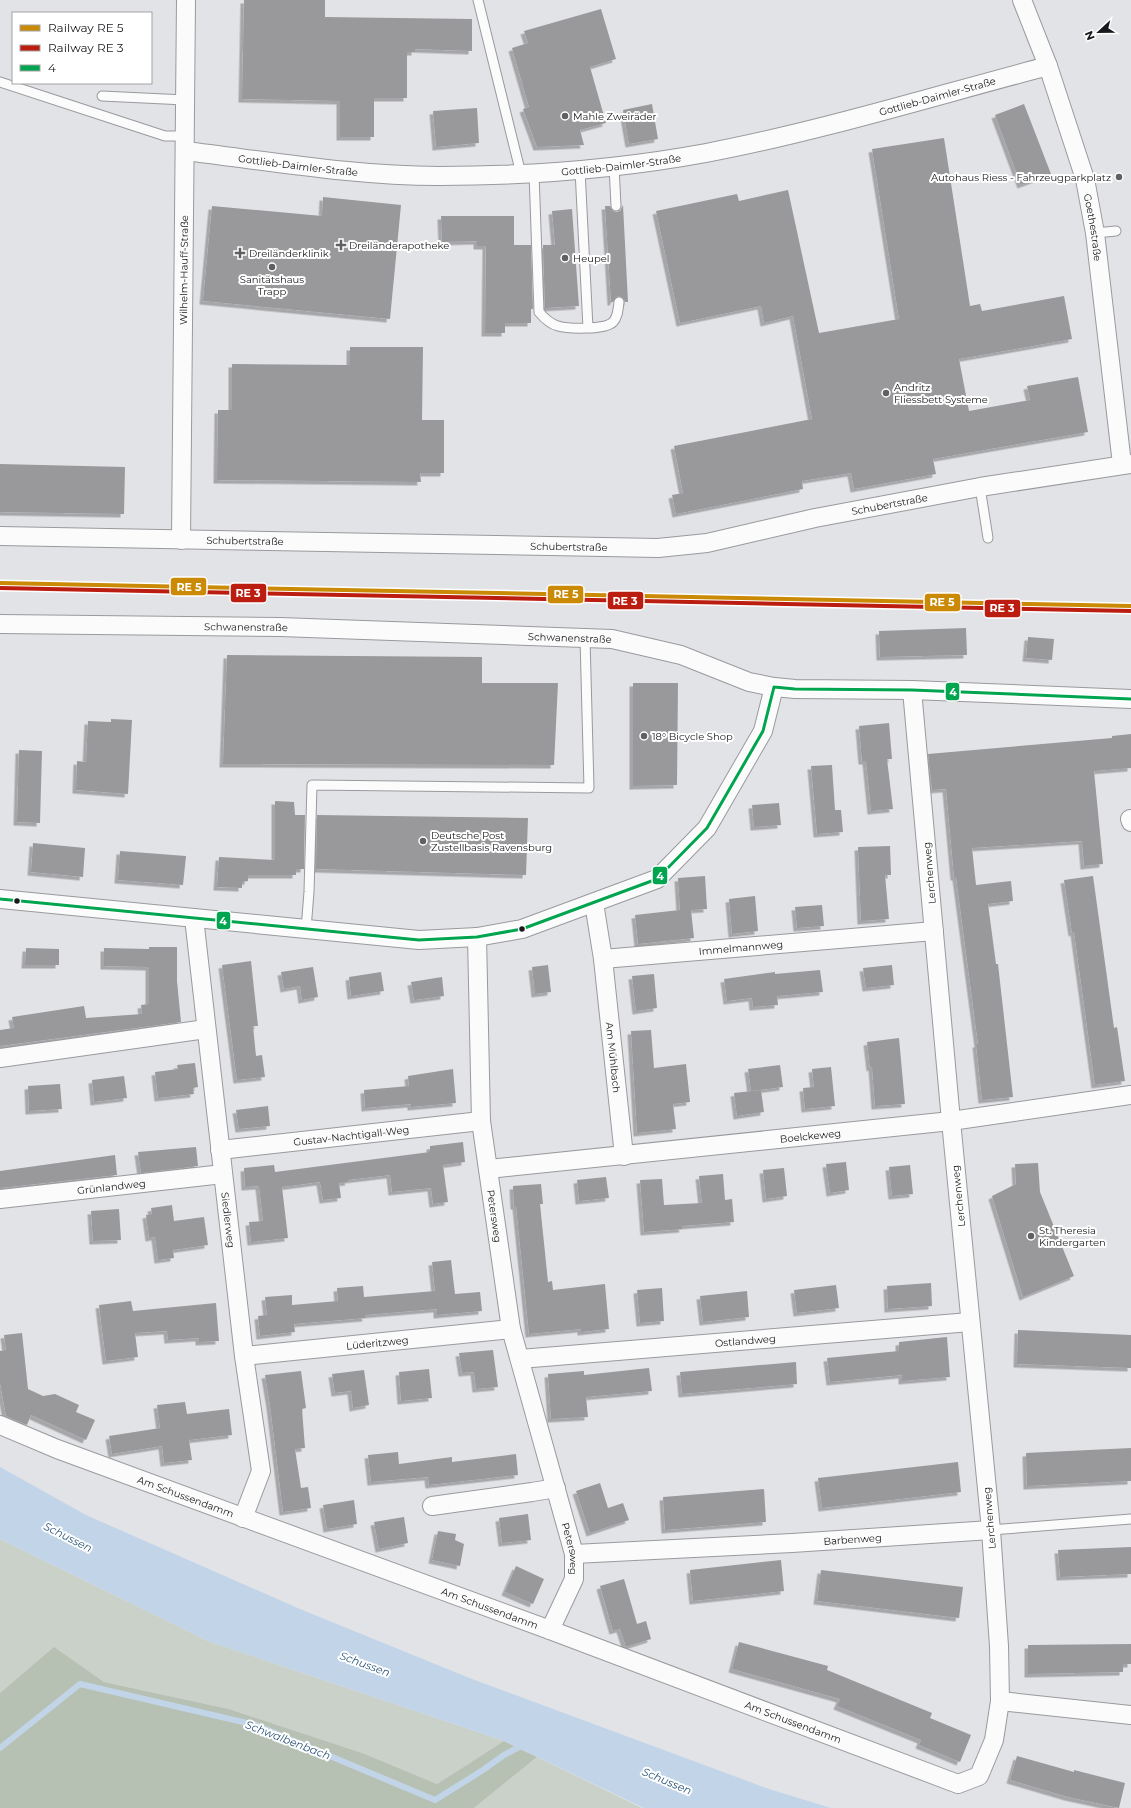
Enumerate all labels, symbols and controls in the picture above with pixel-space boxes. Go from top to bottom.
legend [12,12,152,84]
north arrow [1079,12,1119,52]
text: Railway RE 5 [48,20,124,35]
text: N [1082,29,1098,42]
text: Railway RE 3 [48,40,124,55]
text: 4 [48,60,56,75]
street label: Gottlieb-Daimler-Straße [878,74,997,119]
place label: Mahle Zweiräder [573,110,657,123]
marker: Mahle Zweiräder [560,111,570,121]
street label: Gottlieb-Daimler-Straße [561,151,682,178]
street label: Gottlieb-Daimler-Straße [237,152,358,179]
place label: Autohaus Riess - Fahrzeugparkplatz [931,171,1111,184]
marker: Autohaus Riess - Fahrzeugparkplatz [1114,172,1124,182]
street label: Goethestraße [1081,193,1104,262]
street label: Wilhelm-Hauff-Straße [177,215,191,325]
place label: Dreiländerapotheke [349,239,449,252]
marker: Dreiländerapotheke [336,240,346,250]
marker: Dreiländerklinik [234,247,246,259]
place label: Dreiländerklinik [249,247,329,260]
place label: Heupel [573,252,609,265]
marker: Heupel [560,253,570,263]
marker: Sanitätshaus Trapp [267,262,277,272]
place label: Sanitätshaus Trapp [240,273,304,298]
place label: Andritz Fliessbett Systeme [894,381,988,406]
marker: Andritz Fliessbett Systeme [881,388,891,398]
street label: Schubertstraße [850,491,929,518]
street label: Schubertstraße [206,534,284,548]
street label: Schubertstraße [530,540,608,554]
line badge: RE 5 [170,577,207,596]
text: RE 5 [176,580,202,594]
line badge: RE 3 [230,583,267,603]
line badge: RE 5 [547,585,584,604]
text: RE 3 [235,586,261,600]
text: RE 5 [553,587,579,601]
line badge: RE 3 [607,591,644,610]
line badge: RE 5 [924,593,961,612]
text: RE 3 [612,594,638,608]
text: RE 5 [929,595,955,609]
line badge: RE 3 [984,599,1021,618]
text: RE 3 [989,601,1015,615]
street label: Schwanenstraße [204,620,288,634]
street label: Schwanenstraße [528,630,612,646]
line badge: 4 [945,682,960,701]
text: 4 [949,685,957,699]
place label: 18° Bicycle Shop [652,730,733,743]
marker: 18° Bicycle Shop [639,731,649,741]
place label: Deutsche Post Zustellbasis Ravensburg [431,829,552,854]
marker: Deutsche Post Zustellbasis Ravensburg [418,836,428,846]
street label: Lerchenweg [920,841,939,905]
line badge: 4 [652,866,668,885]
text: 4 [656,869,664,883]
unlabelled marker [12,896,22,906]
line badge: 4 [216,911,231,930]
text: 4 [219,914,227,928]
unlabelled marker [517,924,527,934]
street label: Immelmannweg [698,938,784,958]
street label: Am Mühlbach [603,1021,623,1094]
street label: Gustav-Nachtigall-Weg [293,1123,410,1149]
street label: Boelckeweg [779,1126,842,1146]
street label: Lerchenweg [949,1164,968,1228]
street label: Grünlandweg [76,1177,146,1197]
street label: Petersweg [484,1189,504,1243]
street label: Siedlerweg [218,1191,238,1249]
place label: St. Theresia Kindergarten [1039,1224,1106,1249]
marker: St. Theresia Kindergarten [1026,1231,1036,1241]
street label: Ostlandweg [714,1332,776,1350]
street label: Lüderitzweg [346,1333,409,1353]
street label: Am Schussendamm [135,1473,236,1520]
street label: Lerchenweg [980,1486,999,1550]
water label: Schussen [41,1519,95,1555]
street label: Petersweg [558,1521,580,1575]
street label: Barbenweg [823,1531,882,1548]
street label: Am Schussendamm [440,1585,540,1632]
water label: Schussen [338,1648,392,1680]
street label: Am Schussendamm [743,1698,843,1746]
water label: Schwalbenbach [243,1717,333,1763]
water label: Schussen [640,1764,694,1798]

